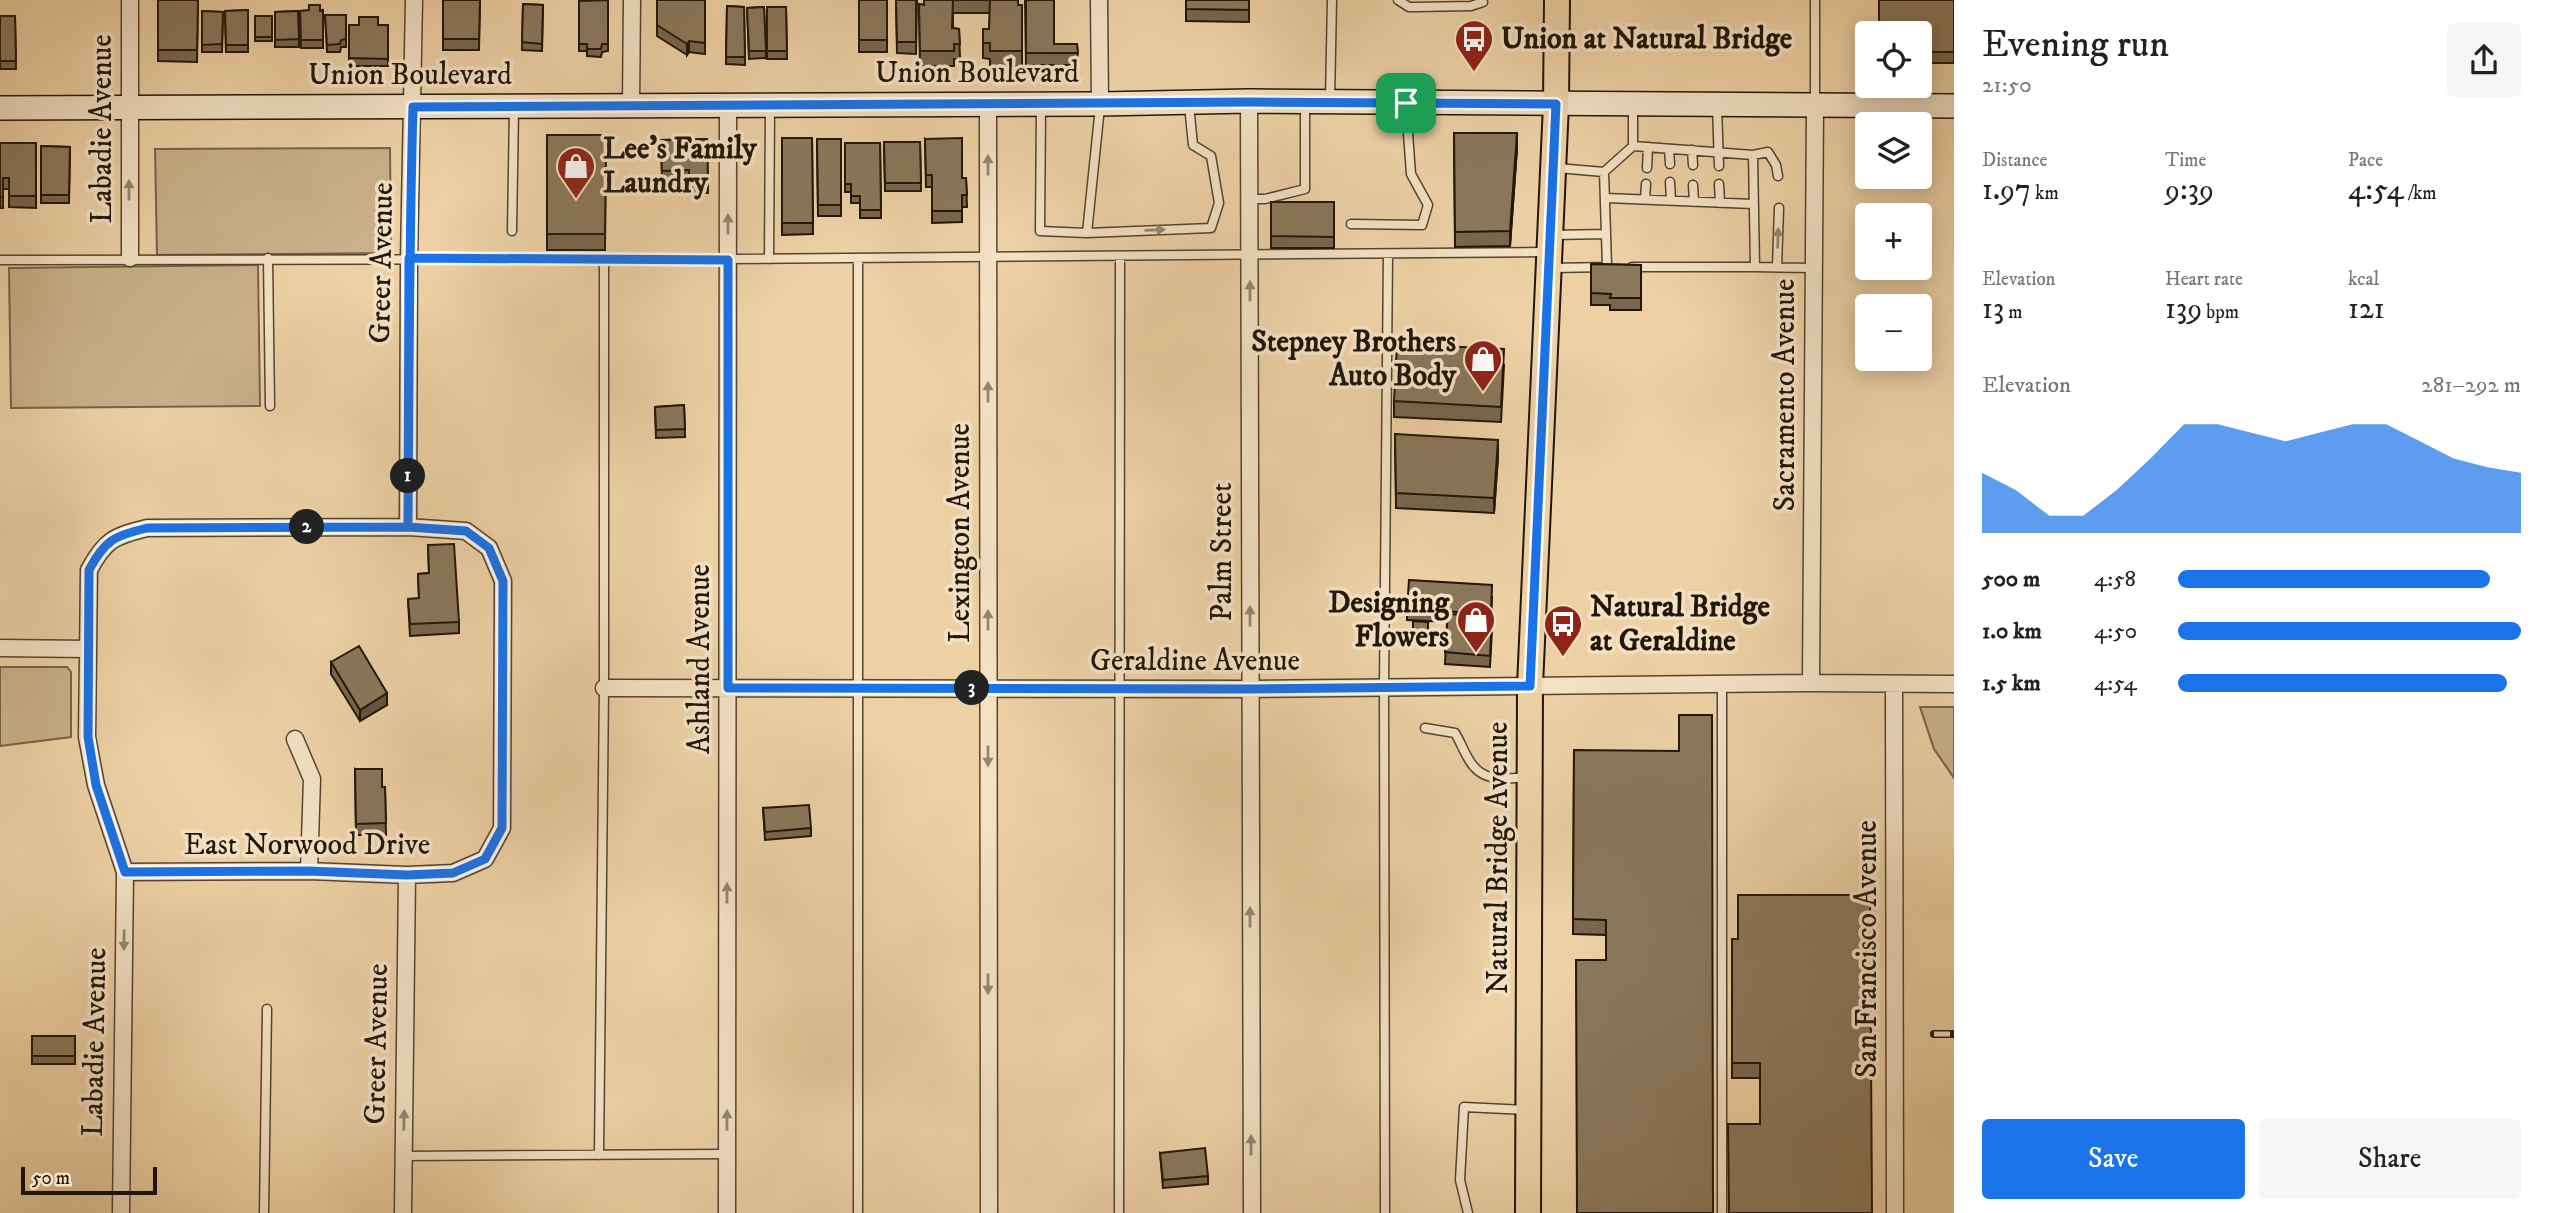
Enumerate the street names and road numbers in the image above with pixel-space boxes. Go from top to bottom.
street label: Labadie Avenue [84,34,121,224]
street label: Union Boulevard [875,55,1079,92]
street label: Union Boulevard [308,57,512,94]
street label: Greer Avenue [362,182,402,344]
street label: Sacramento Avenue [1767,279,1804,511]
street label: Lexington Avenue [942,423,979,643]
street label: Palm Street [1204,482,1241,622]
street label: Ashland Avenue [682,564,719,754]
street label: Geraldine Avenue [1090,643,1300,680]
street label: Natural Bridge Avenue [1480,722,1517,994]
street label: San Francisco Avenue [1849,820,1886,1078]
street label: East Norwood Drive [184,827,430,864]
street label: Labadie Avenue [75,947,115,1137]
street label: Greer Avenue [357,963,397,1125]

